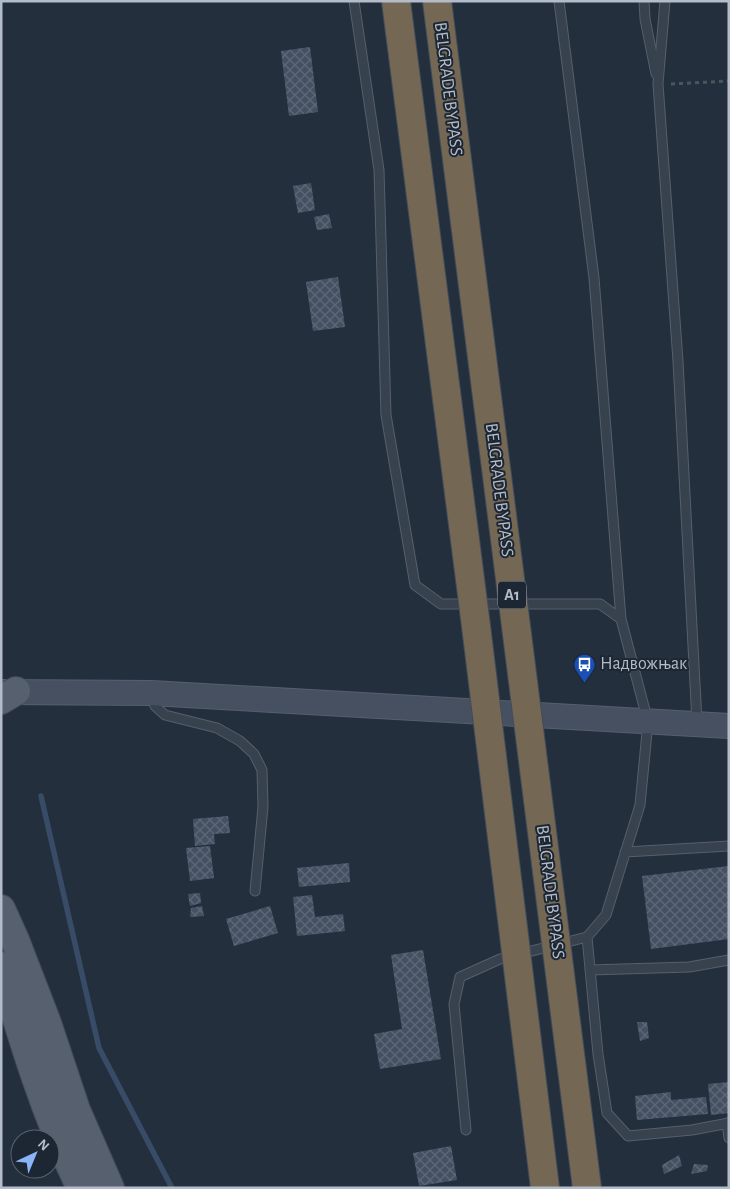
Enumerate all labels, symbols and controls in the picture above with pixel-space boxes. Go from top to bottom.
street label: BELGRADE BYPASS [431,21,465,157]
street label: BELGRADE BYPASS [482,422,516,558]
road number: A1 [498,582,526,608]
bus stop icon: Надвожњак [572,652,596,683]
place label: Надвожњак [600,655,688,673]
street label: BELGRADE BYPASS [533,824,567,960]
north arrow [10,1129,60,1179]
text: N [35,1137,52,1154]

